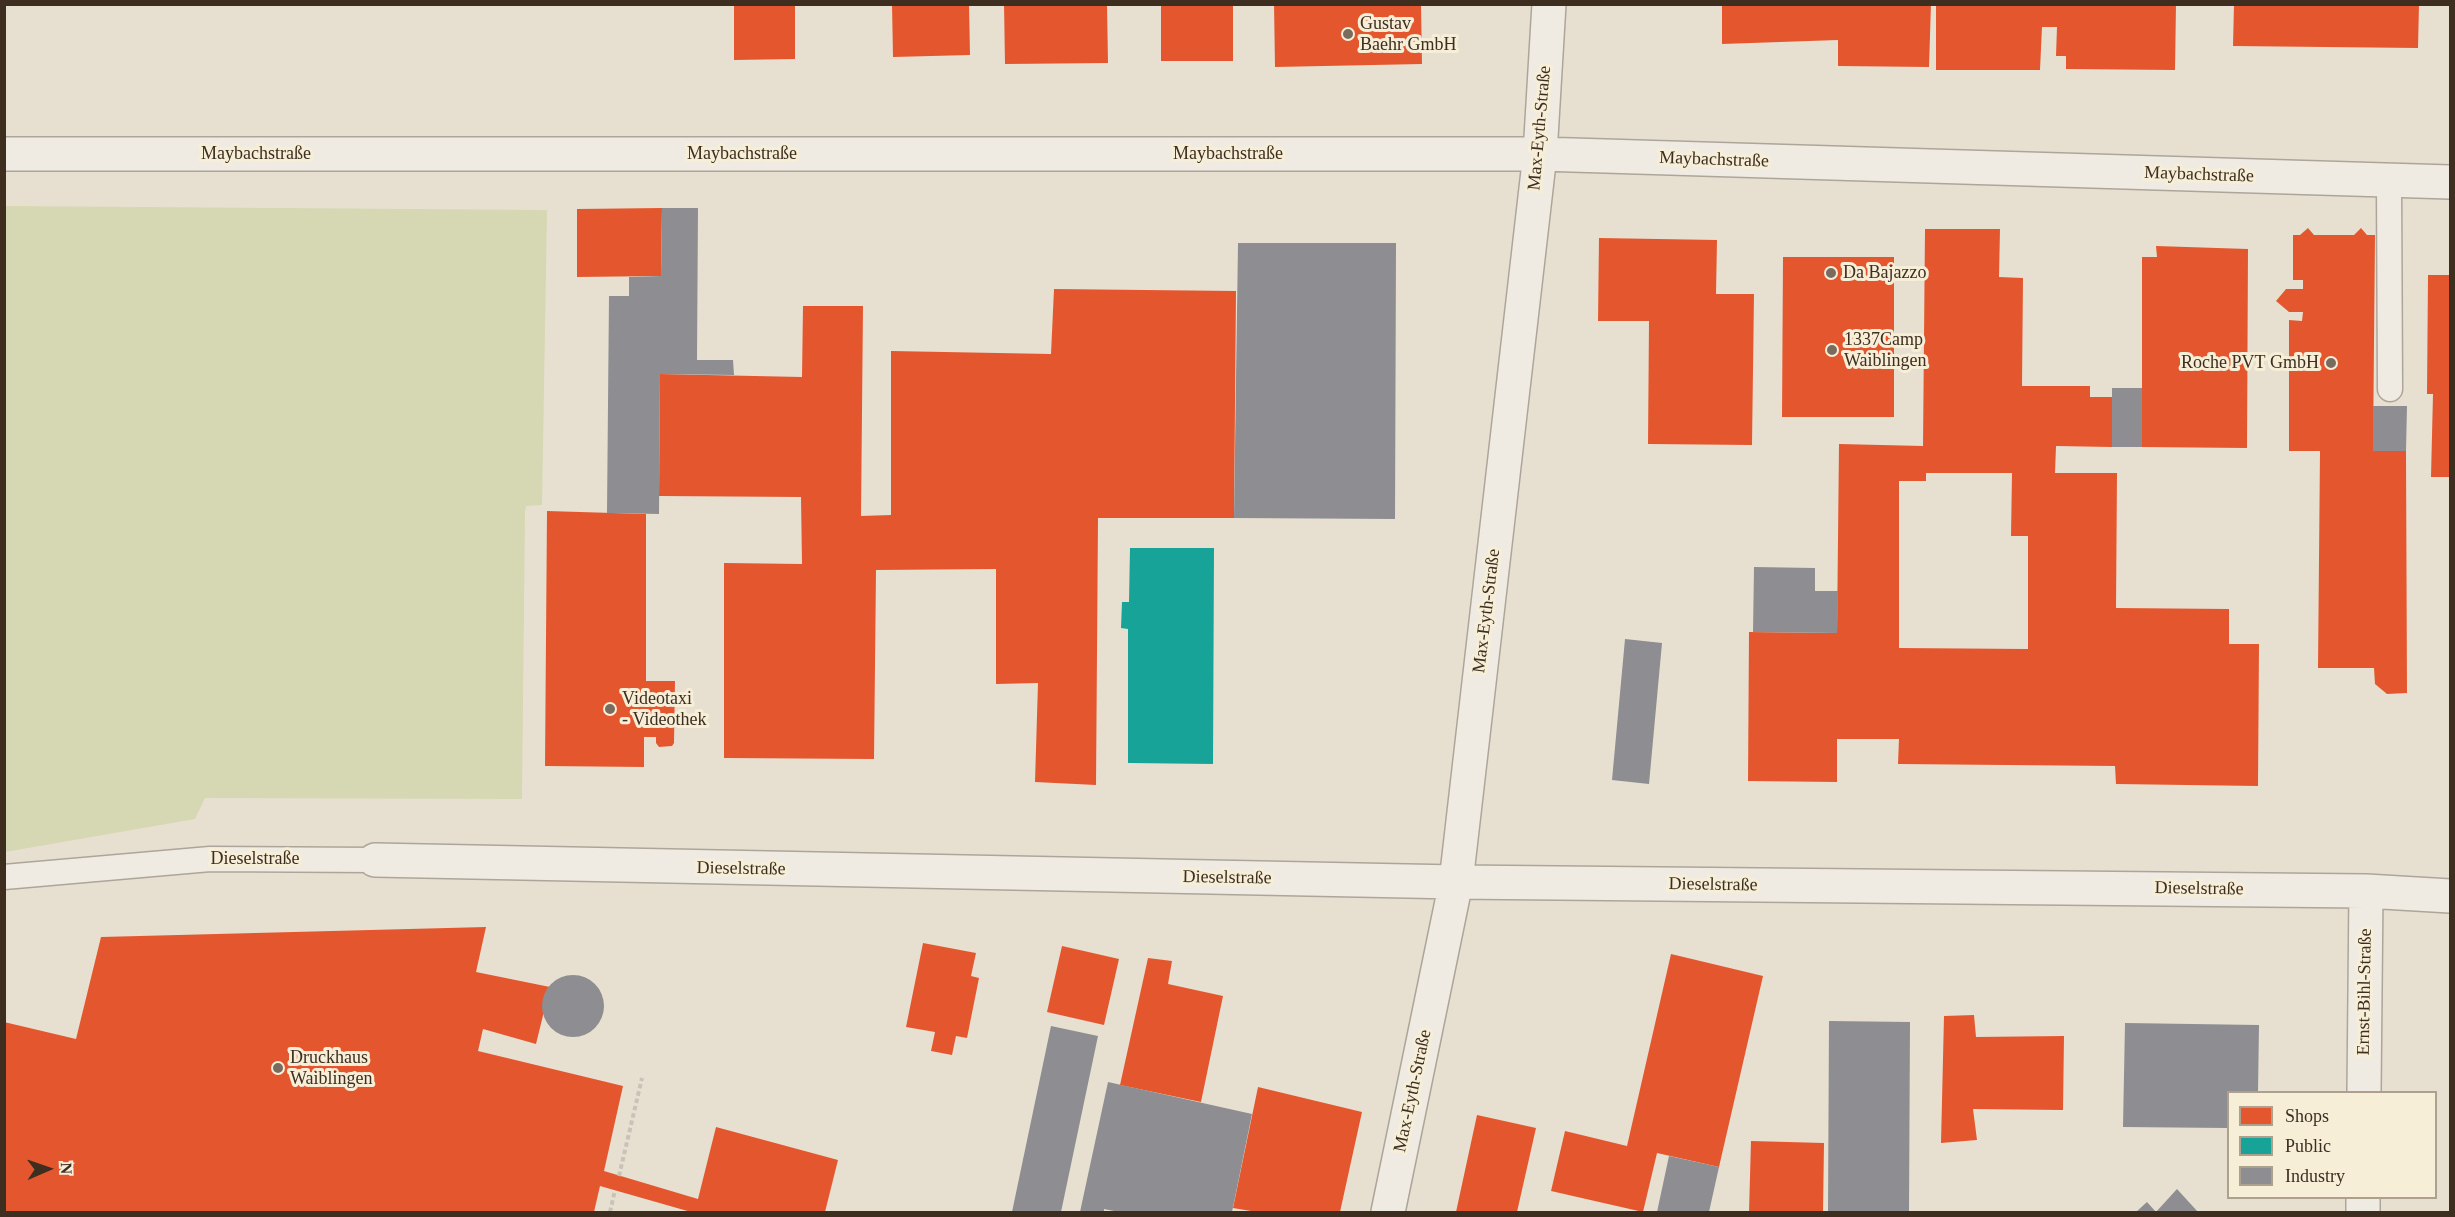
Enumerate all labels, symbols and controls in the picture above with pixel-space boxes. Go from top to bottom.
place label: Gustav Baehr GmbH [1360,13,1456,56]
marker: Gustav Baehr GmbH [1341,27,1355,41]
street label: Max-Eyth-Straße [1524,65,1556,191]
street label: Maybachstraße [201,143,311,165]
street label: Maybachstraße [687,143,797,165]
street label: Maybachstraße [1173,143,1283,165]
street label: Maybachstraße [1659,147,1769,173]
street label: Maybachstraße [2144,162,2254,188]
place label: Da Bajazzo [1843,262,1926,284]
marker: Da Bajazzo [1824,266,1838,280]
place label: 1337Camp Waiblingen [1844,329,1927,372]
marker: 1337Camp Waiblingen [1825,343,1839,357]
place label: Roche PVT GmbH [2181,352,2319,374]
marker: Roche PVT GmbH [2324,356,2338,370]
street label: Max-Eyth-Straße [1469,548,1505,674]
place label: Videotaxi - Videothek [622,688,706,730]
marker: Videotaxi - Videothek [603,702,617,716]
street label: Dieselstraße [211,848,299,870]
street label: Dieselstraße [696,857,786,881]
street label: Dieselstraße [1182,866,1272,890]
street label: Dieselstraße [1668,873,1758,897]
street label: Dieselstraße [2154,877,2244,901]
street label: Ernst-Bihl-Straße [2353,928,2377,1056]
street label: Max-Eyth-Straße [1389,1028,1437,1154]
place label: Druckhaus Waiblingen [290,1047,373,1090]
marker: Druckhaus Waiblingen [271,1061,285,1075]
legend [2227,1091,2437,1199]
text: Shops [2285,1106,2329,1126]
text: Public [2285,1136,2331,1156]
north arrow [18,1139,78,1199]
text: N [58,1162,75,1174]
text: Industry [2285,1166,2345,1186]

